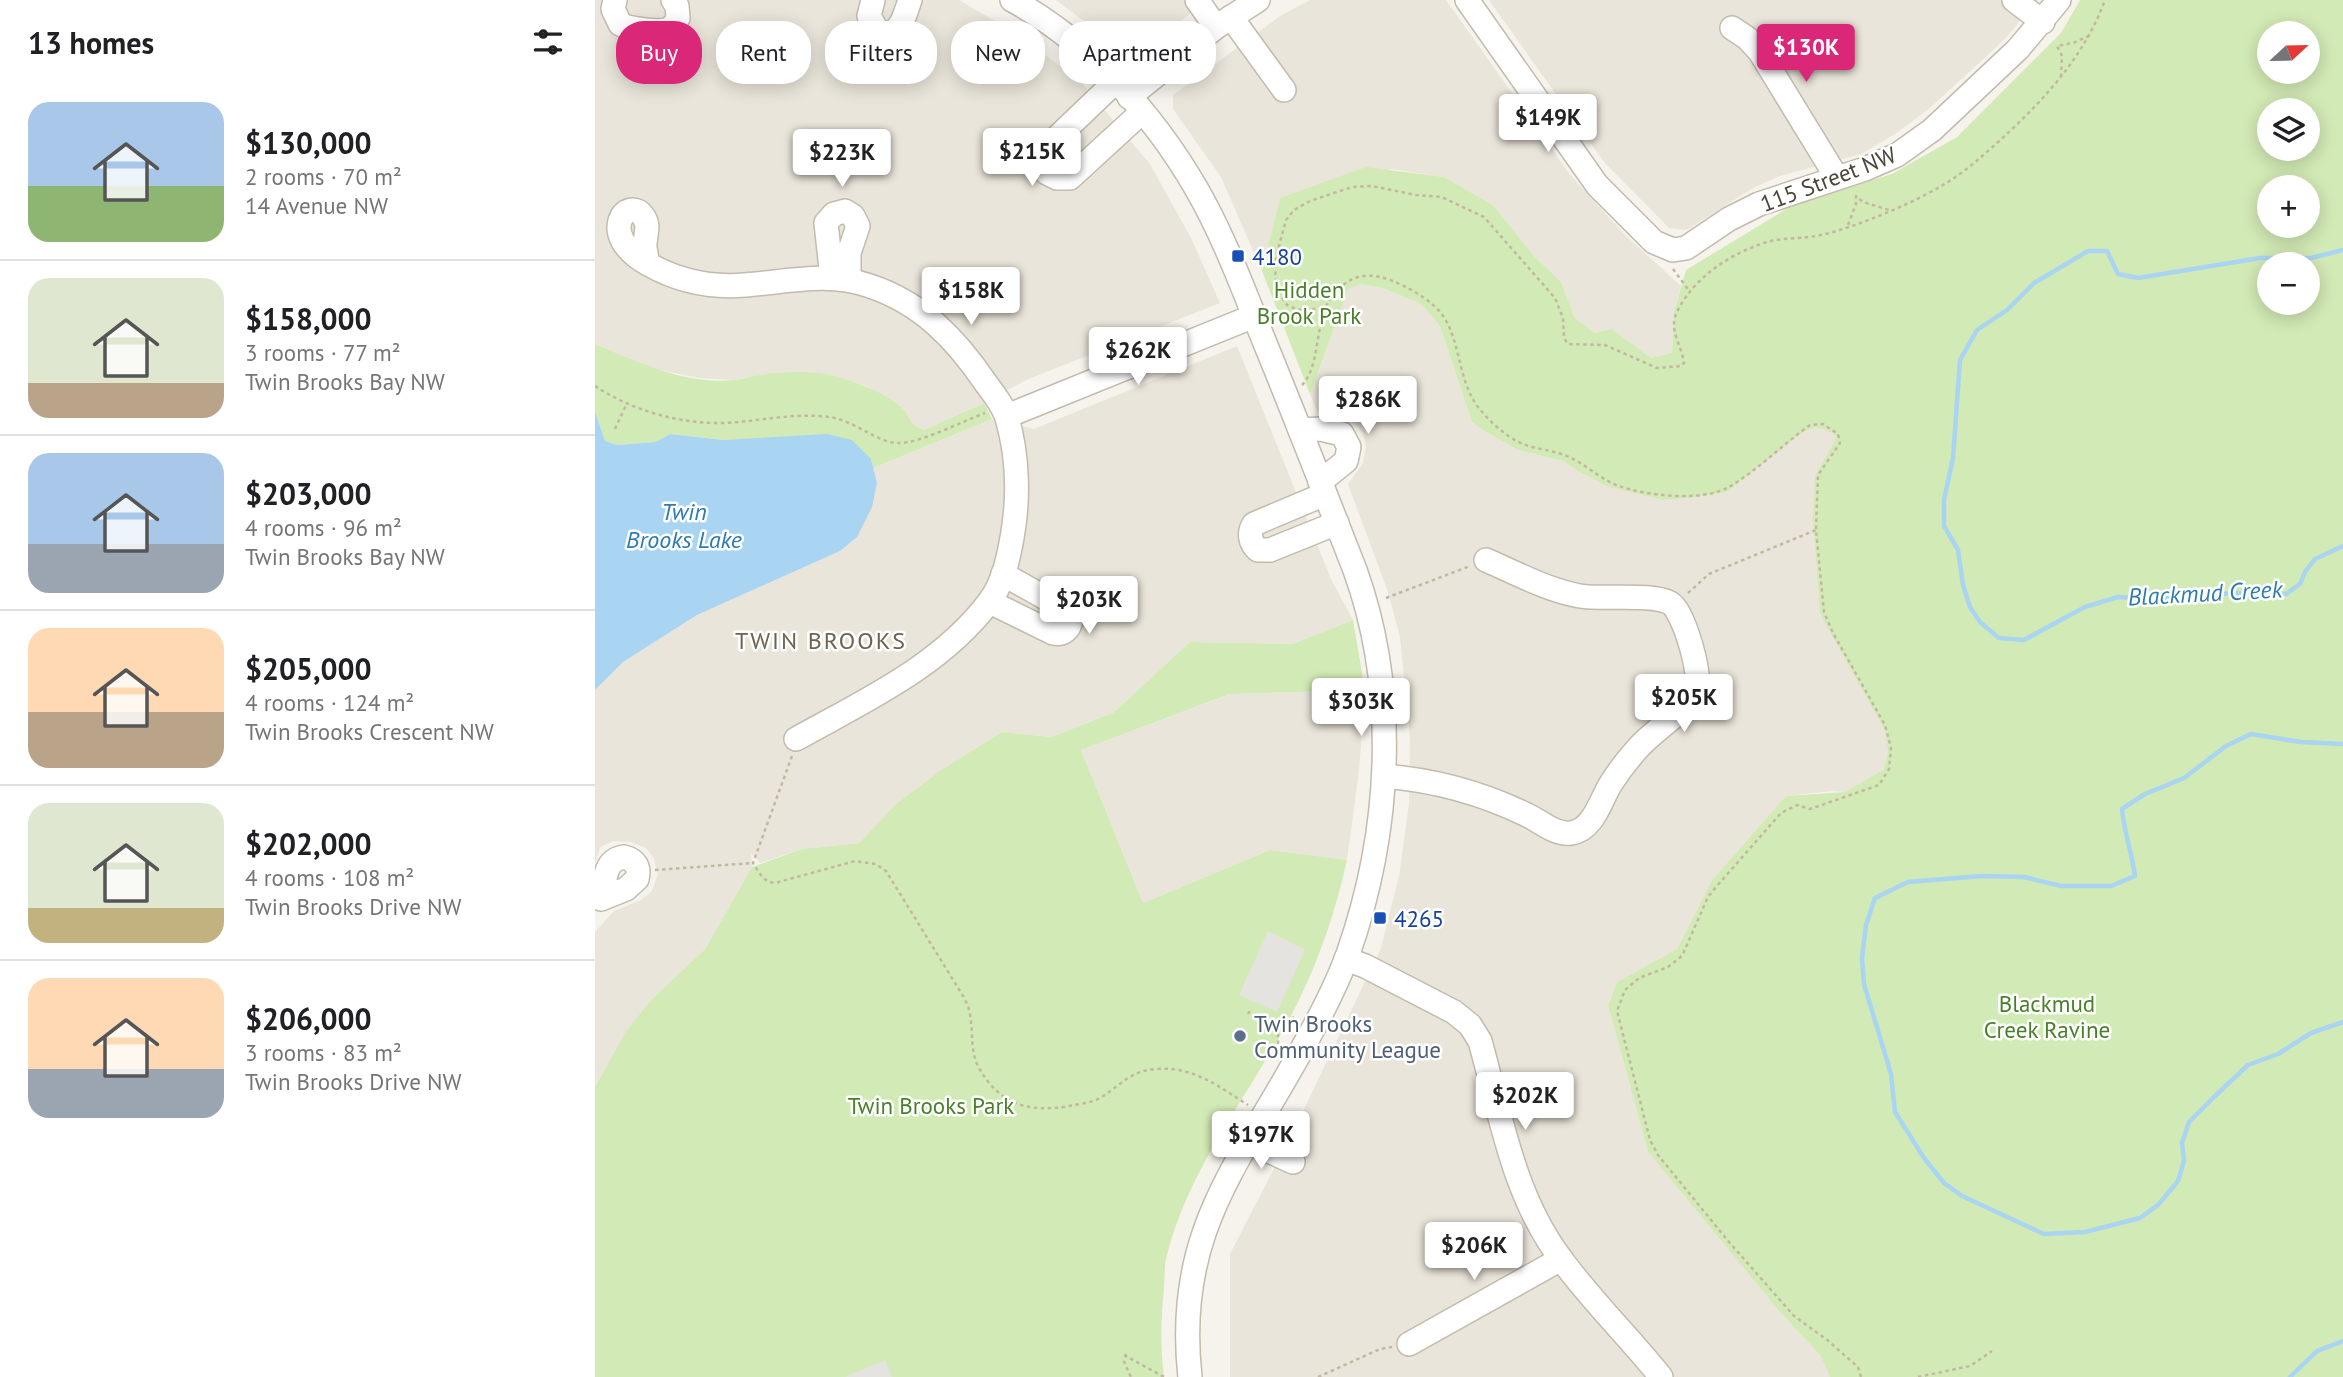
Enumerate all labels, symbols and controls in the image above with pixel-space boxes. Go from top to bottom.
chip: Buy [616,21,702,84]
chip: Rent [716,21,811,84]
chip: Filters [825,21,937,84]
chip: New [951,21,1045,84]
chip: Apartment [1059,21,1216,84]
north arrow [2257,21,2321,84]
map controls [2257,21,2320,315]
text: 13 homes [28,23,154,62]
icon: filters [529,23,567,61]
pin: $130K [1757,24,1855,84]
text: $130K [1773,32,1839,61]
pin: $149K [1499,94,1597,154]
button: layers [2257,98,2320,161]
text: $149K [1515,102,1581,131]
text: $130,000 [245,123,372,162]
pin: $215K [983,128,1081,188]
icon: home [84,130,168,214]
pin: $223K [793,130,891,189]
text: $215K [999,136,1065,165]
text: $223K [809,137,875,166]
street label: 115 Street NW [1756,140,1900,218]
text: 2 rooms · 70 m² [245,162,402,191]
button: + [2257,175,2320,238]
text: 14 Avenue NW [245,191,388,220]
place label: 4180 [1252,242,1302,271]
marker: 4180 [1230,248,1246,264]
button: − [2257,252,2320,315]
pin: $158K [922,268,1020,327]
text: $158K [938,275,1004,304]
park label: Hidden Brook Park [1257,275,1361,330]
text: $158,000 [245,299,372,338]
icon: home [84,306,168,390]
pin: $262K [1089,328,1187,387]
text: $262K [1105,335,1171,364]
text: 3 rooms · 77 m² [245,338,401,367]
text: Twin Brooks Bay NW [245,367,445,396]
pin: $286K [1319,376,1417,436]
text: $286K [1335,384,1401,413]
text: $203,000 [245,474,372,513]
icon: home [84,481,168,565]
water label: Twin Brooks Lake [626,496,742,555]
text: 4 rooms · 96 m² [245,513,402,542]
text: Twin Brooks Bay NW [245,542,445,571]
water label: Blackmud Creek [2127,573,2284,613]
pin: $203K [1040,576,1138,636]
text: $203K [1056,584,1122,613]
district label: TWIN BROOKS [735,625,907,656]
text: $205,000 [245,649,372,688]
icon: home [84,656,168,740]
pin: $205K [1635,674,1733,734]
pin: $303K [1312,678,1410,738]
text: $205K [1651,682,1717,711]
text: $303K [1328,686,1394,715]
text: 4 rooms · 124 m² [245,688,414,717]
text: Twin Brooks Crescent NW [245,717,494,746]
text: $202,000 [245,824,372,863]
icon: home [84,831,168,915]
text: 4 rooms · 108 m² [245,863,414,892]
text: Twin Brooks Drive NW [245,892,462,921]
place label: 4265 [1394,904,1444,933]
marker: 4265 [1372,910,1388,926]
park label: Blackmud Creek Ravine [1984,989,2110,1044]
text: $206,000 [245,999,372,1038]
icon: home [84,1006,168,1090]
place label: Twin Brooks Community League [1254,1009,1441,1064]
marker: Twin Brooks Community League [1232,1028,1248,1044]
text: 3 rooms · 83 m² [245,1038,402,1067]
text: Twin Brooks Drive NW [245,1067,462,1096]
pin: $202K [1476,1072,1574,1132]
text: $202K [1492,1080,1558,1109]
park label: Twin Brooks Park [848,1091,1014,1120]
pin: $197K [1212,1112,1310,1171]
text: $197K [1228,1119,1294,1148]
pin: $206K [1425,1222,1523,1282]
text: $206K [1441,1230,1507,1259]

